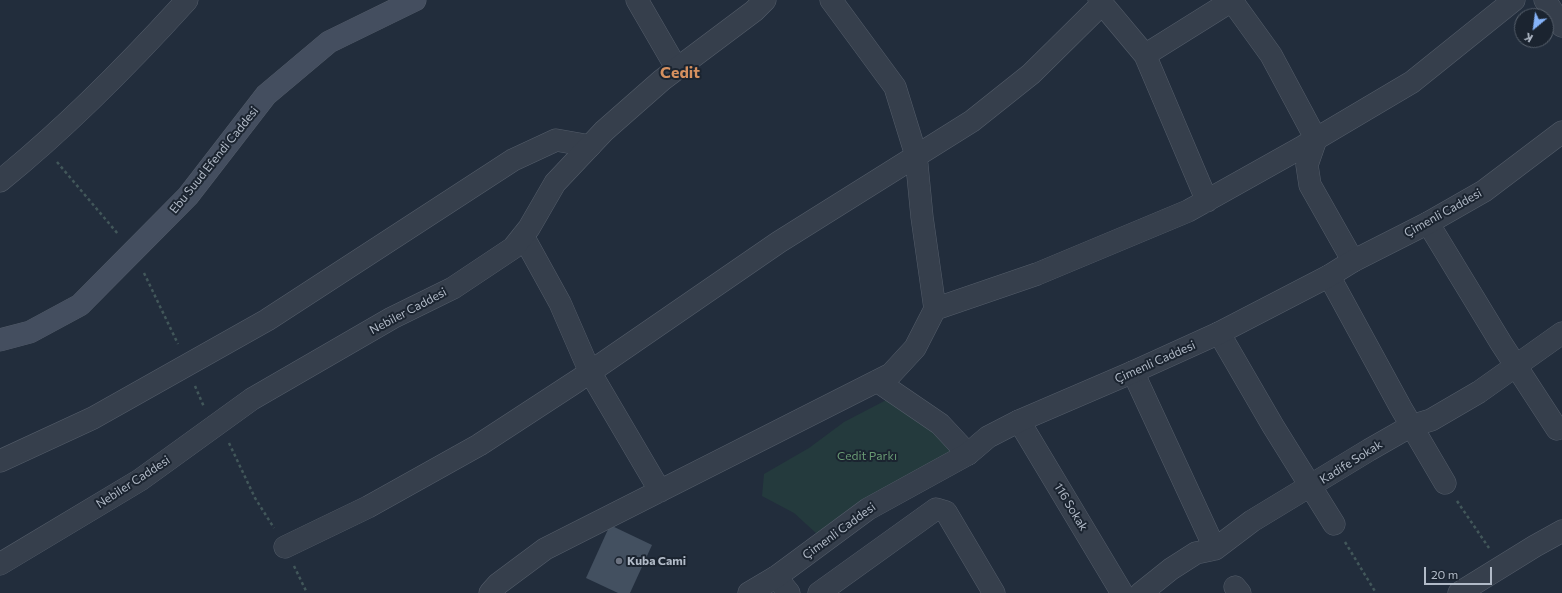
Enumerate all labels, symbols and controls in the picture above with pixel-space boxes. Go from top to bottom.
north arrow [1514,8,1554,48]
text: K [1522,31,1535,46]
district label: Cedit [660,63,700,83]
street label: Ebu Suud Efendi Caddesi [167,104,261,216]
street label: Çimenli Caddesi [1402,186,1484,240]
street label: Nebiler Caddesi [367,285,449,337]
street label: Çimenli Caddesi [1112,338,1198,386]
street label: Kadife Sokak [1317,437,1385,487]
park label: Cedit Parkı [837,449,897,463]
street label: Nebiler Caddesi [93,453,173,511]
street label: 116 Sokak [1051,480,1091,534]
street label: Çimenli Caddesi [800,500,878,562]
place label: Kuba Cami [627,554,686,568]
marker: Kuba Cami [614,556,624,566]
scale bar [1426,559,1494,585]
text: 20 m [1431,567,1458,581]

